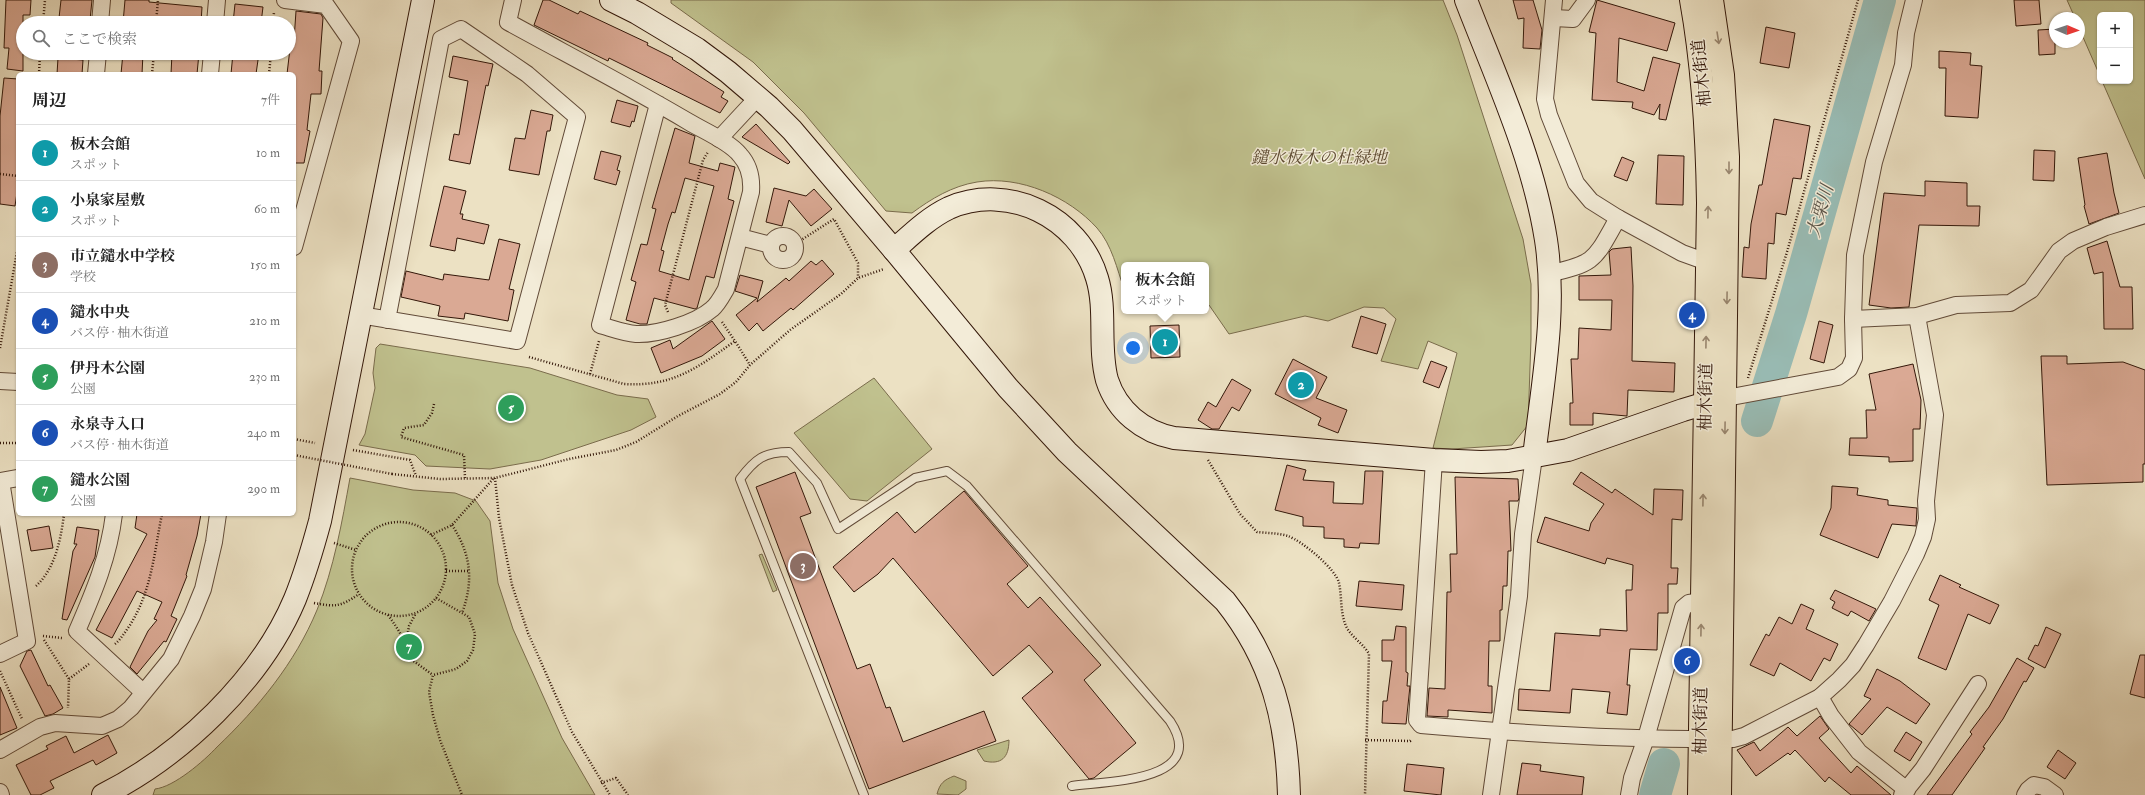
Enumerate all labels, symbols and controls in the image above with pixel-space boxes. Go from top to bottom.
north arrow [2049,12,2085,48]
map controls [2097,12,2133,84]
button: + [2097,12,2133,48]
search box [16,16,296,60]
icon: search [30,27,52,49]
text: ここで検索 [62,30,137,49]
one-way arrow [1714,32,1722,45]
street label: 柚木街道 [1688,38,1715,108]
button: − [2097,48,2133,84]
text: 周辺 [32,90,66,111]
text: 7件 [261,92,280,108]
text: 板木会館 [70,135,130,154]
text: 1 [43,145,47,161]
text: 10 m [256,145,280,161]
park label: 鑓水板木の杜緑地 [1251,147,1389,168]
text: スポット [70,157,122,173]
one-way arrow [1725,161,1733,174]
water label: 大栗川 [1802,180,1840,240]
text: 小泉家屋敷 [70,191,145,210]
text: 2 [42,201,48,217]
text: 60 m [254,201,280,217]
one-way arrow [1704,206,1712,219]
text: スポット [70,213,122,229]
text: 市立鑓水中学校 [70,247,175,266]
text: 3 [43,257,48,273]
text: 150 m [250,257,280,273]
popup [1121,262,1209,314]
text: 学校 [70,269,96,285]
text: 板木会館 [1135,271,1195,290]
one-way arrow [1723,291,1731,304]
text: スポット [1135,293,1187,309]
pin: 4 [1679,300,1705,330]
text: 鑓水中央 [70,303,130,322]
text: 4 [41,313,49,329]
text: 210 m [249,313,280,329]
text: バス停 · 柚木街道 [70,325,169,341]
pin: 1 [1152,327,1178,357]
one-way arrow [1702,336,1710,349]
your location [1123,338,1143,358]
text: 伊丹木公園 [70,359,145,378]
street label: 柚木街道 [1694,363,1717,431]
text: 5 [42,369,48,385]
text: 230 m [249,369,280,385]
pin: 2 [1288,370,1314,400]
text: 公園 [70,381,96,397]
pin: 5 [498,393,524,423]
text: 永泉寺入口 [70,415,145,434]
one-way arrow [1721,421,1729,434]
text: 6 [42,425,48,441]
text: 240 m [247,425,280,441]
text: バス停 · 柚木街道 [70,437,169,453]
text: 鑓水公園 [70,471,130,490]
text: 7 [42,481,48,497]
text: 290 m [247,481,280,497]
text: 公園 [70,493,96,509]
one-way arrow [1699,494,1707,507]
pin: 3 [790,551,816,581]
one-way arrow [1697,624,1705,637]
pin: 7 [396,632,422,662]
pin: 6 [1674,646,1700,676]
street label: 柚木街道 [1689,687,1712,755]

